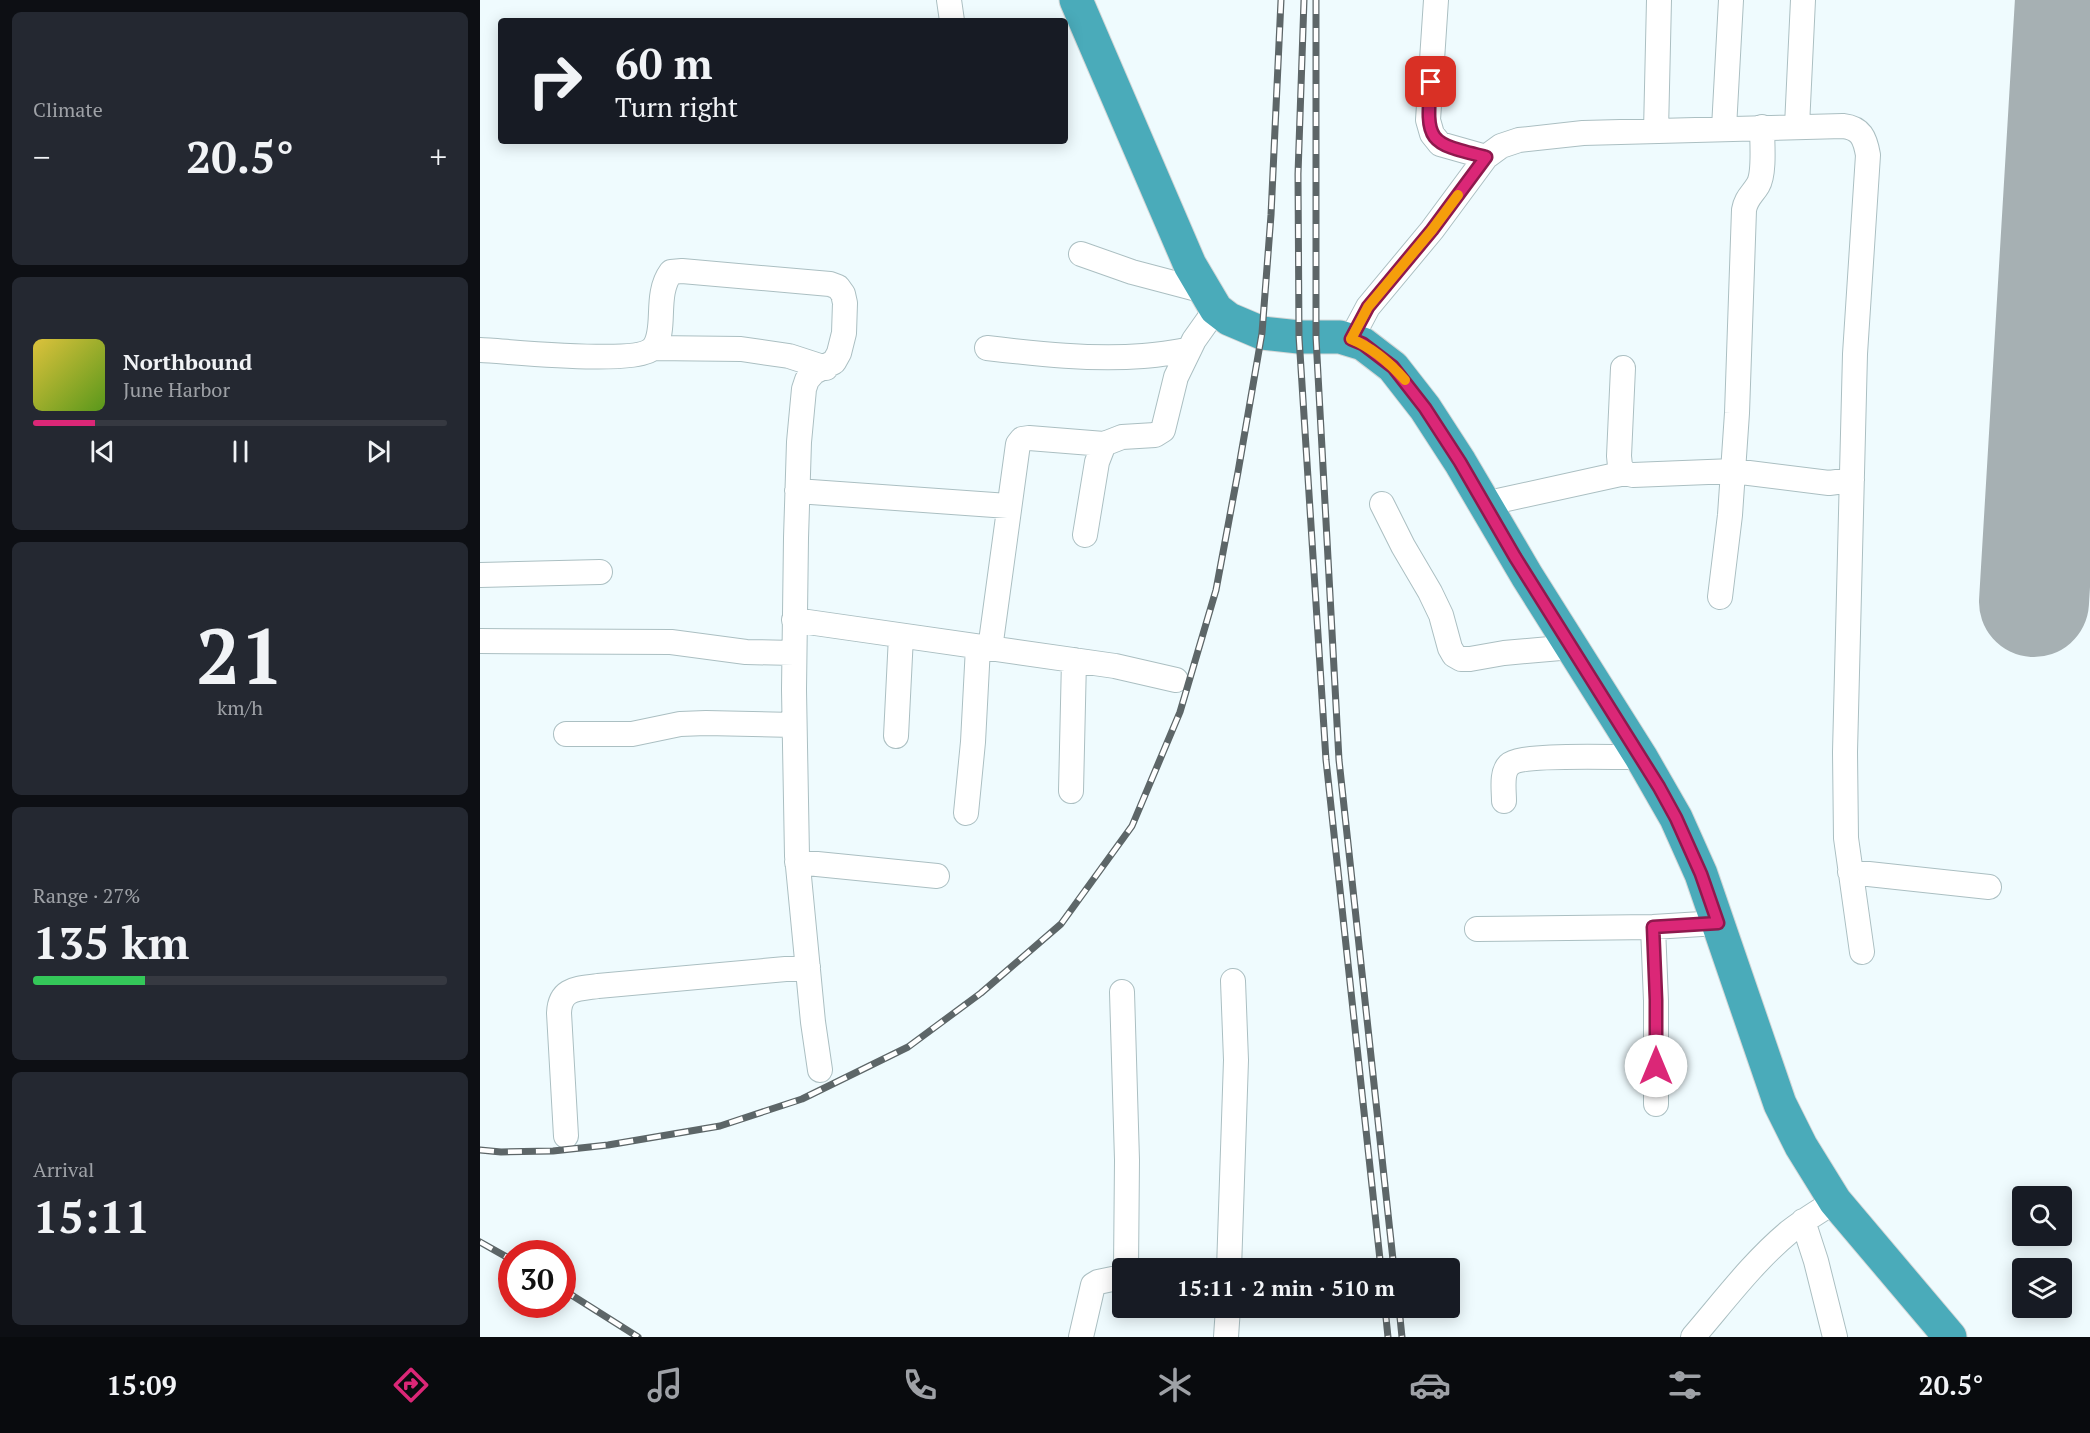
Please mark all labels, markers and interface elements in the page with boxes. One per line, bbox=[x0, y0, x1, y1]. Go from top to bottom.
text: 60 m bbox=[615, 35, 713, 91]
icon: right bbox=[516, 42, 594, 120]
pin bbox=[1405, 56, 1456, 107]
icon: arrive bbox=[1414, 65, 1447, 98]
text: Turn right bbox=[615, 89, 738, 125]
text: Climate bbox=[33, 96, 103, 123]
text: 20.5° bbox=[186, 126, 294, 186]
text: − bbox=[33, 135, 51, 178]
text: + bbox=[429, 135, 447, 178]
text: Northbound bbox=[123, 347, 252, 376]
text: June Harbor bbox=[123, 376, 230, 403]
icon: previous bbox=[86, 435, 119, 468]
icon: pause bbox=[224, 435, 257, 468]
icon: next bbox=[362, 435, 395, 468]
text: 21 bbox=[196, 603, 284, 706]
text: km/h bbox=[217, 694, 263, 721]
text: Range · 27% bbox=[33, 882, 140, 909]
text: 135 km bbox=[33, 912, 189, 972]
position arrow bbox=[1624, 1034, 1688, 1098]
text: Arrival bbox=[33, 1156, 94, 1183]
text: 15:11 bbox=[33, 1186, 150, 1246]
map controls bbox=[2012, 1186, 2072, 1318]
button: search bbox=[2012, 1186, 2072, 1246]
speed limit sign: 30 bbox=[498, 1240, 576, 1318]
button: layers bbox=[2012, 1258, 2072, 1318]
text: 15:11 · 2 min · 510 m bbox=[1177, 1273, 1395, 1302]
icon: directions bbox=[390, 1364, 432, 1406]
icon: music bbox=[644, 1364, 686, 1406]
icon: phone bbox=[899, 1364, 941, 1406]
icon: climate bbox=[1154, 1364, 1196, 1406]
icon: car bbox=[1409, 1364, 1451, 1406]
icon: filters bbox=[1664, 1364, 1706, 1406]
text: 15:09 bbox=[106, 1367, 177, 1403]
text: 20.5° bbox=[1919, 1367, 1984, 1403]

